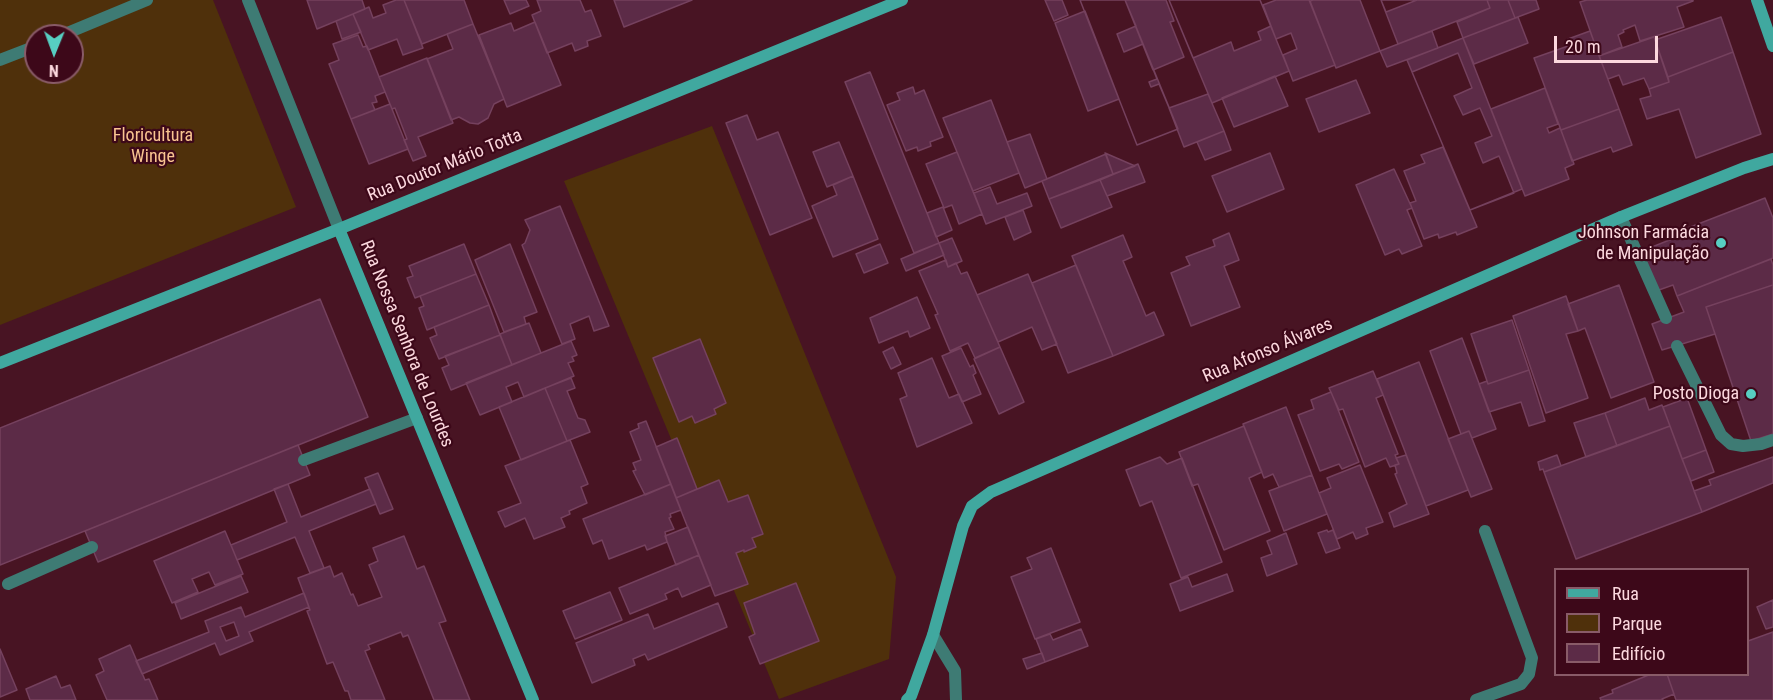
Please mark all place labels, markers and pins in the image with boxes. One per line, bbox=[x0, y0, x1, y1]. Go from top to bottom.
place label: Johnson Farmácia de Manipulação bbox=[1578, 222, 1709, 264]
marker: Johnson Farmácia de Manipulação bbox=[1714, 236, 1728, 250]
place label: Posto Dioga bbox=[1653, 383, 1739, 405]
marker: Posto Dioga bbox=[1744, 387, 1758, 401]

